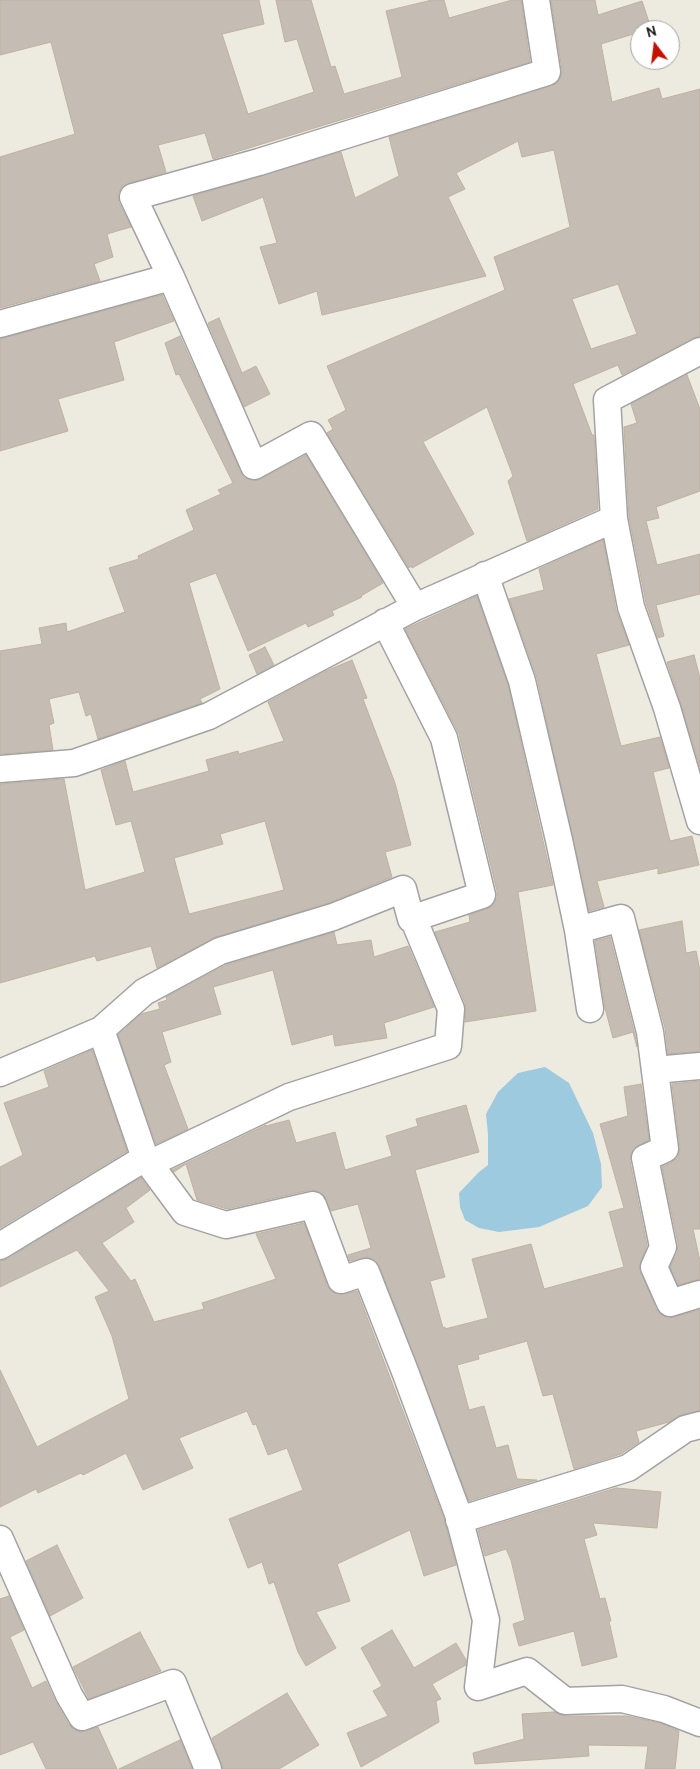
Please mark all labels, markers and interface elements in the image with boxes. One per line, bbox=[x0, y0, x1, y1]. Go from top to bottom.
north arrow bbox=[630, 20, 680, 70]
text: N bbox=[644, 22, 658, 41]

